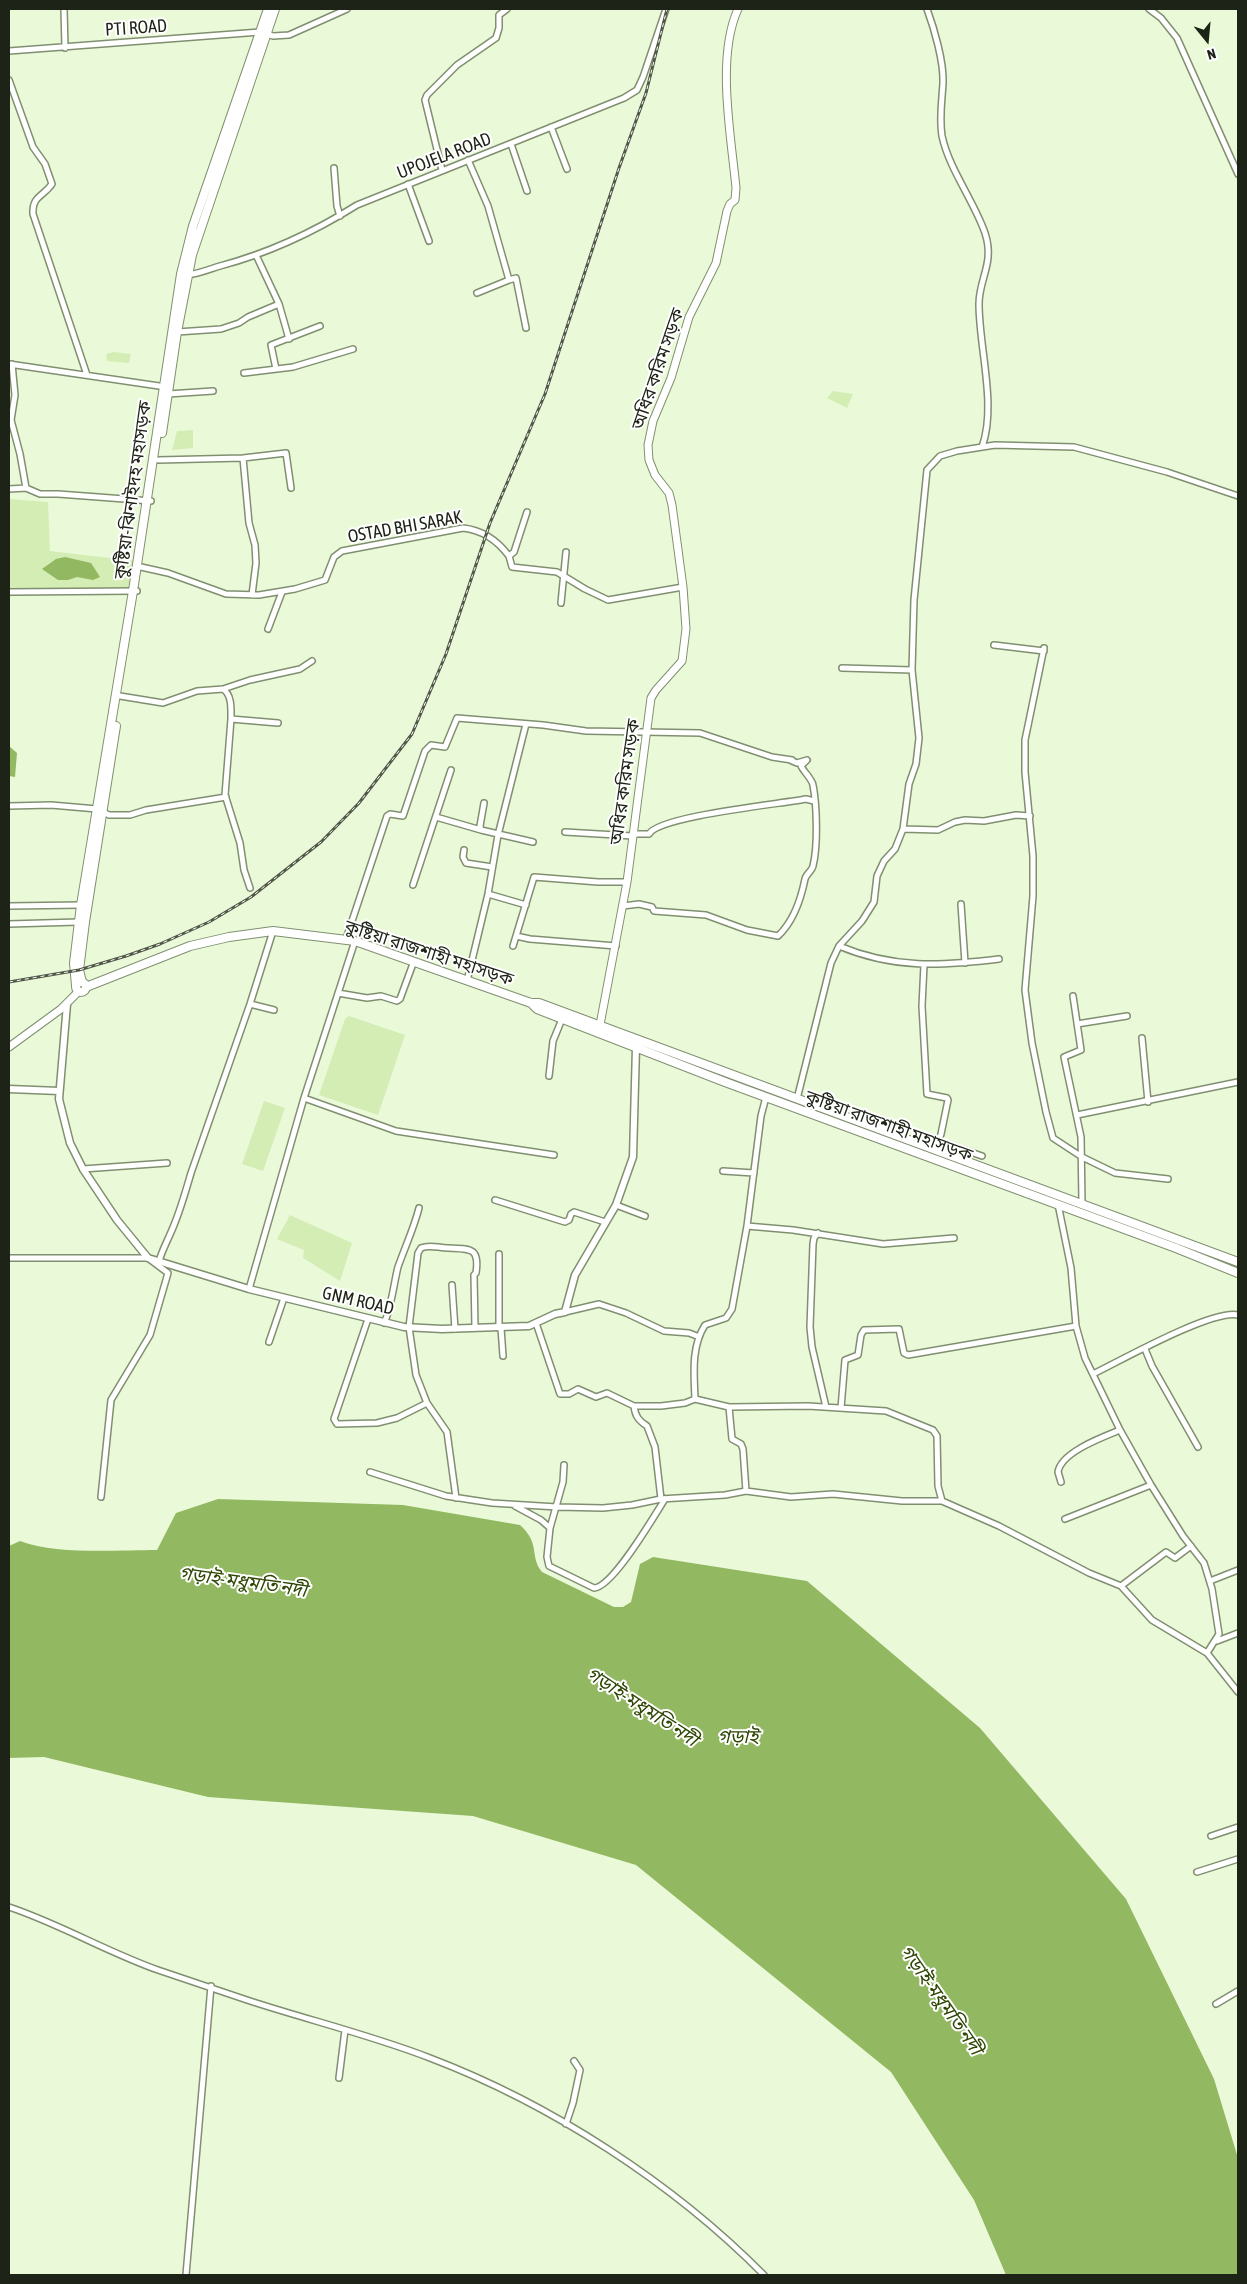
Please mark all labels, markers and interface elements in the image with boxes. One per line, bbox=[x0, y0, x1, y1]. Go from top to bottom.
street label: PTI ROAD bbox=[104, 15, 168, 41]
north arrow bbox=[1182, 15, 1232, 65]
text: N bbox=[1205, 45, 1218, 63]
street label: UPOJELA ROAD bbox=[394, 128, 494, 184]
street label: অধির করিম সড়ক bbox=[627, 306, 689, 432]
street label: কুষ্টিয়া-ঝিনাইদহ মহাসড়ক bbox=[110, 399, 156, 581]
street label: OSTAD BHI SARAK bbox=[346, 506, 464, 548]
street label: অধির করিম সড়ক bbox=[605, 718, 645, 846]
street label: কুষ্টিয়া রাজশাহী মহাসড়ক bbox=[342, 915, 516, 991]
street label: কুষ্টিয়া রাজশাহী মহাসড়ক bbox=[802, 1086, 976, 1166]
street label: GNM ROAD bbox=[320, 1282, 396, 1320]
water label: গড়াই-মধুমতি নদী bbox=[178, 1562, 308, 1602]
water label: গড়াই-মধুমতি নদী bbox=[582, 1662, 702, 1752]
water label: গড়াই bbox=[717, 1726, 759, 1748]
water label: গড়াই-মধুমতি নদী bbox=[895, 1941, 987, 2059]

